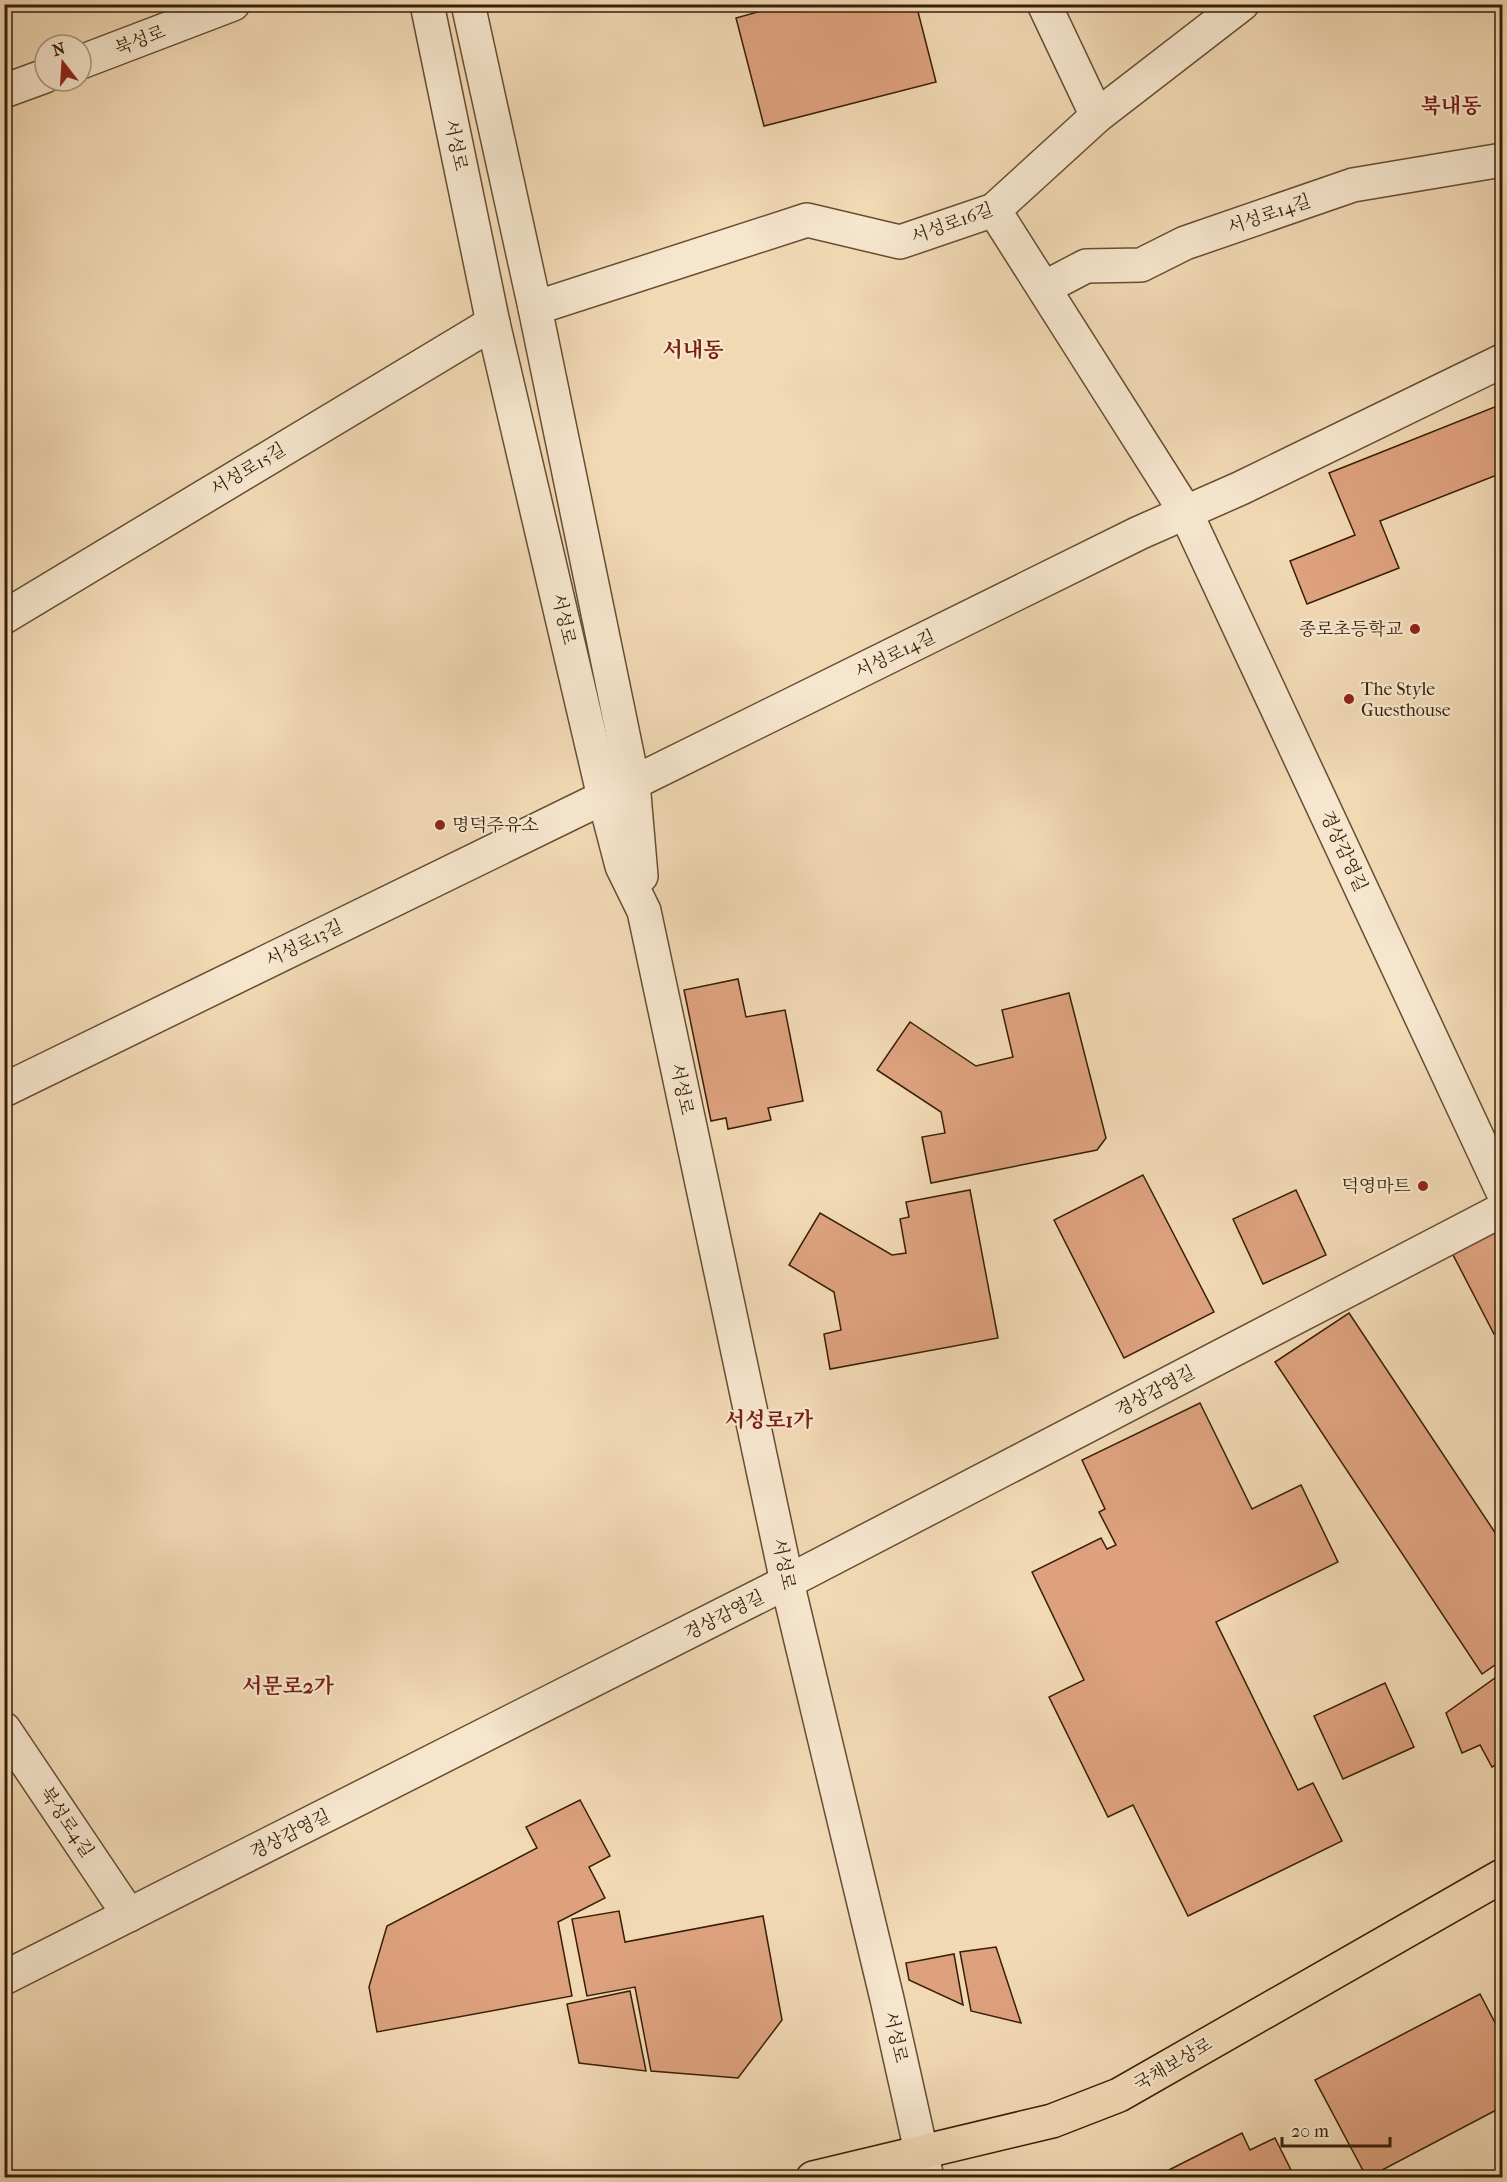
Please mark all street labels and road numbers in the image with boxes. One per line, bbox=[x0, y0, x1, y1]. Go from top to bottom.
street label: 북성로 bbox=[112, 21, 168, 60]
street label: 서성로 bbox=[440, 117, 471, 173]
street label: 서성로14길 bbox=[1225, 190, 1314, 238]
street label: 서성로16길 bbox=[908, 199, 996, 248]
street label: 서성로15길 bbox=[207, 439, 290, 500]
street label: 서성로 bbox=[547, 591, 580, 647]
street label: 서성로14길 bbox=[852, 626, 939, 683]
street label: 경상감영길 bbox=[1316, 807, 1371, 895]
street label: 서성로13길 bbox=[262, 916, 346, 971]
street label: 서성로 bbox=[666, 1061, 697, 1117]
street label: 경상감영길 bbox=[1112, 1362, 1199, 1421]
street label: 서성로 bbox=[768, 1536, 799, 1592]
street label: 경상감영길 bbox=[681, 1586, 768, 1645]
street label: 북성로4길 bbox=[35, 1783, 98, 1861]
street label: 경상감영길 bbox=[247, 1805, 334, 1864]
street label: 서성로 bbox=[879, 2009, 912, 2065]
street label: 국채보상로 bbox=[1130, 2034, 1216, 2095]

